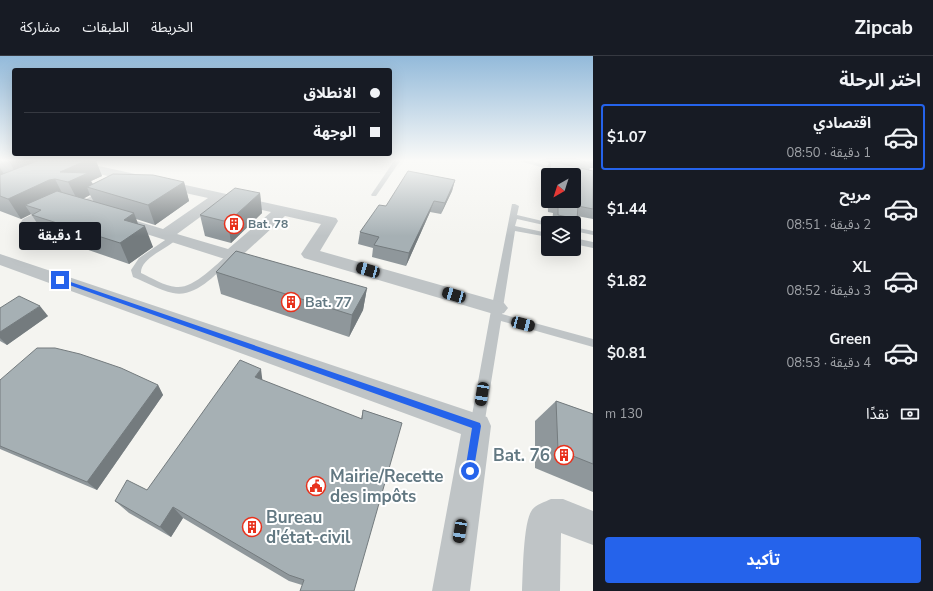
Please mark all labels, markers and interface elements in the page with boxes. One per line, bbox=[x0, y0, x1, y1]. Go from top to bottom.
text: Zipcab bbox=[855, 15, 913, 41]
text: مشاركة bbox=[20, 18, 60, 37]
text: الطبقات bbox=[82, 18, 129, 37]
text: الخريطة bbox=[151, 18, 193, 37]
text: اختر الرحلة bbox=[839, 68, 921, 92]
text: الانطلاق bbox=[304, 83, 356, 103]
text: اقتصادي bbox=[813, 113, 871, 133]
icon: car bbox=[883, 119, 919, 155]
text: الوجهة bbox=[313, 122, 356, 142]
text: $1.07 bbox=[607, 127, 647, 147]
text: 1 دقيقة · 08:50 bbox=[786, 144, 871, 162]
north arrow bbox=[541, 168, 581, 208]
map controls bbox=[541, 168, 581, 256]
text: مريح bbox=[839, 185, 871, 205]
icon: car bbox=[883, 191, 919, 227]
text: $1.44 bbox=[607, 199, 647, 219]
building icon: Bat. 78 bbox=[223, 213, 245, 235]
place label: Bat. 78 bbox=[248, 216, 288, 232]
button: layers bbox=[541, 216, 581, 256]
text: 2 دقيقة · 08:51 bbox=[786, 216, 871, 234]
callout: 1 دقيقة bbox=[19, 222, 101, 250]
text: 1 دقيقة bbox=[38, 227, 82, 245]
text: XL bbox=[852, 257, 871, 277]
car bbox=[355, 261, 381, 279]
icon: car bbox=[883, 263, 919, 299]
route end bbox=[51, 271, 69, 289]
text: $1.82 bbox=[607, 271, 647, 291]
text: 3 دقيقة · 08:52 bbox=[786, 282, 871, 300]
car bbox=[441, 286, 467, 304]
building icon: Bat. 77 bbox=[280, 291, 302, 313]
place label: Bat. 77 bbox=[305, 293, 352, 312]
car bbox=[510, 315, 536, 333]
text: Green bbox=[829, 329, 871, 349]
icon: car bbox=[883, 335, 919, 371]
text: $0.81 bbox=[607, 343, 647, 363]
text: 4 دقيقة · 08:53 bbox=[786, 354, 871, 372]
car bbox=[474, 381, 490, 407]
icon: cash bbox=[899, 403, 921, 425]
text: نقدًا bbox=[866, 404, 889, 424]
text: 130 m bbox=[605, 405, 643, 423]
place label: Bat. 76 bbox=[493, 444, 550, 467]
building icon: Bat. 76 bbox=[553, 444, 575, 466]
route start bbox=[461, 462, 479, 480]
place label: Mairie/Recette des impôts bbox=[330, 465, 443, 508]
public building icon: Mairie/Recette des impôts bbox=[305, 475, 327, 497]
place label: Bureau d'état-civil bbox=[266, 506, 351, 549]
building icon: Bureau d'état-civil bbox=[241, 516, 263, 538]
car bbox=[452, 518, 468, 544]
button: تأكيد bbox=[605, 537, 921, 583]

